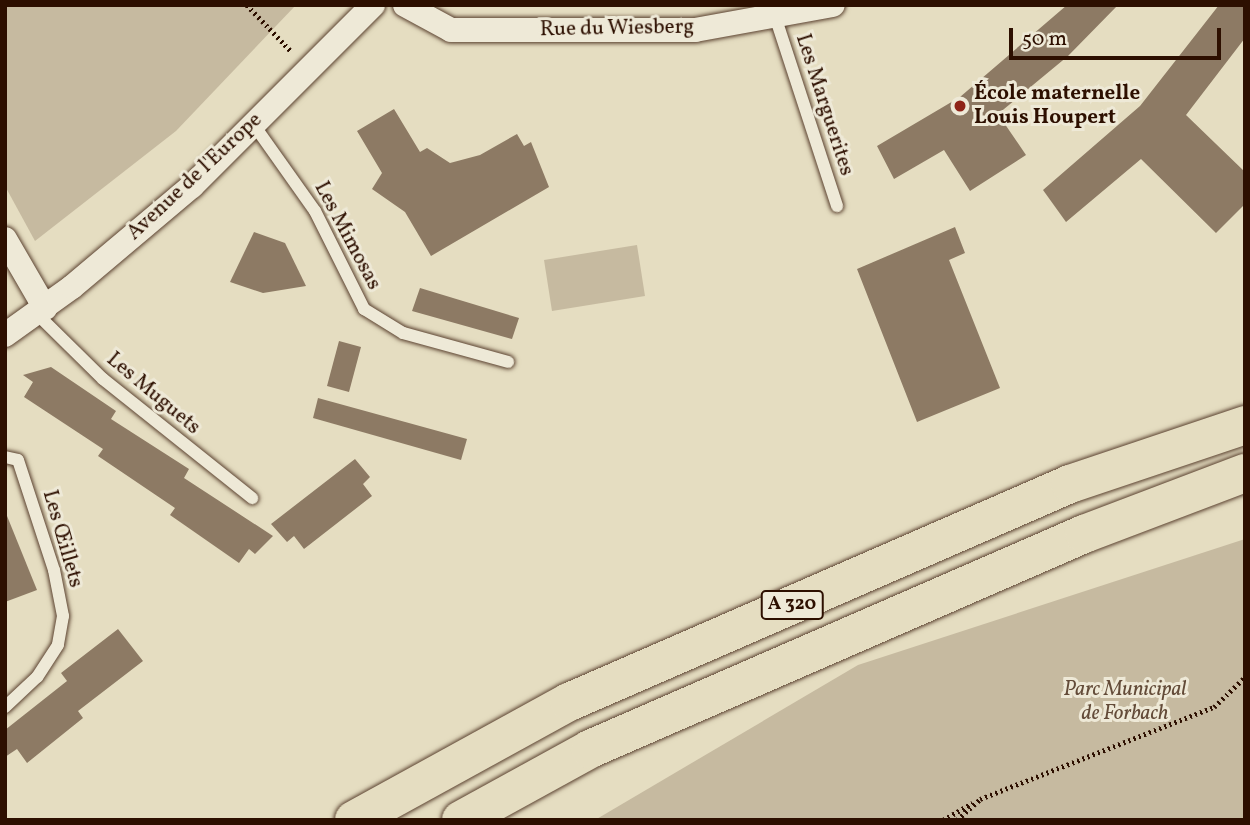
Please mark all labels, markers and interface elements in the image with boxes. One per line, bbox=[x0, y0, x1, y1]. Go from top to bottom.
scale bar bbox=[1012, 14, 1224, 58]
street label: Rue du Wiesberg bbox=[539, 15, 695, 43]
text: 50 m bbox=[1022, 25, 1067, 54]
street label: Les Marguerites bbox=[789, 31, 859, 179]
place label: École maternelle Louis Houpert bbox=[974, 81, 1140, 131]
marker: École maternelle Louis Houpert bbox=[952, 98, 968, 114]
street label: Avenue de l'Europe bbox=[122, 108, 268, 246]
street label: Les Mimosas bbox=[308, 178, 386, 294]
street label: Les Muguets bbox=[101, 347, 205, 441]
street label: Les Œillets bbox=[36, 487, 88, 591]
road number: A 320 bbox=[760, 590, 824, 620]
park label: Parc Municipal de Forbach bbox=[1063, 677, 1187, 727]

